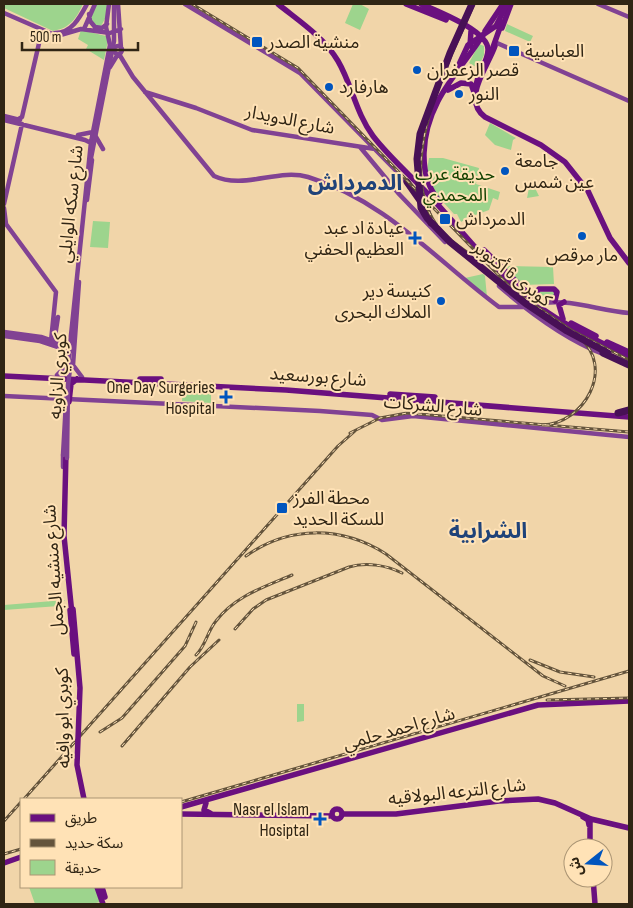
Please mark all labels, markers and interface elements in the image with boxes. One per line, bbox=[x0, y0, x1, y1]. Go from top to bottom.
scale bar bbox=[22, 20, 139, 52]
text: 500 m bbox=[30, 28, 61, 47]
place label: منشية الصدر bbox=[267, 32, 359, 53]
marker: منشية الصدر bbox=[250, 35, 264, 49]
place label: العباسية bbox=[525, 41, 584, 62]
marker: العباسية bbox=[507, 44, 521, 58]
place label: قصر الزعفران bbox=[427, 60, 519, 81]
marker: قصر الزعفران bbox=[411, 64, 423, 76]
place label: هارفارد bbox=[339, 77, 389, 98]
marker: هارفارد bbox=[323, 81, 335, 93]
place label: النور bbox=[468, 84, 499, 105]
marker: النور bbox=[453, 88, 465, 100]
street label: شارع الدويدار bbox=[242, 101, 336, 142]
street label: شارع سكه الوايلي bbox=[54, 144, 91, 264]
place label: جامعة عين شمس bbox=[515, 151, 594, 193]
park label: حديقة عرب المحمدي bbox=[415, 164, 495, 208]
marker: جامعة عين شمس bbox=[499, 165, 511, 177]
district label: الدمرداش bbox=[308, 170, 402, 197]
place label: الدمرداش bbox=[456, 209, 525, 230]
marker: الدمرداش bbox=[438, 212, 452, 226]
place label: عيادة اد عبد العظيم الحفني bbox=[304, 218, 404, 262]
marker: مار مرقص bbox=[576, 230, 588, 242]
marker: عيادة اد عبد العظيم الحفني bbox=[408, 231, 422, 245]
street label: كوبرى 6 أكتوبر bbox=[468, 235, 557, 312]
place label: مار مرقص bbox=[546, 245, 618, 266]
place label: كنيسة دير الملاك البحرى bbox=[335, 281, 432, 323]
marker: كنيسة دير الملاك البحرى bbox=[435, 295, 447, 307]
street label: كوبري الزاويه bbox=[45, 332, 74, 420]
street label: شارع بورسعيد bbox=[269, 363, 367, 394]
place label: One Day Surgeries Hospital bbox=[107, 377, 215, 419]
marker: One Day Surgeries Hospital bbox=[219, 390, 233, 404]
street label: شارع الشركات bbox=[382, 391, 483, 424]
place label: محطة الفرز للسكة الحديد bbox=[292, 488, 384, 530]
marker: محطة الفرز للسكة الحديد bbox=[275, 501, 289, 515]
street label: شارع منشيه الجمل bbox=[39, 504, 72, 636]
district label: الشرابية bbox=[449, 518, 527, 545]
street label: كوبري ابو وافيه bbox=[52, 667, 77, 769]
street label: شارع احمد حلمي bbox=[341, 703, 458, 758]
street label: شارع الترعه البولاقيه bbox=[387, 774, 527, 813]
legend bbox=[20, 798, 182, 888]
place label: Nasr el Islam Hosiptal bbox=[233, 799, 309, 841]
text: طريق bbox=[65, 809, 97, 828]
marker: Nasr el Islam Hosiptal bbox=[313, 812, 327, 826]
text: سكة حديد bbox=[65, 834, 124, 853]
north arrow bbox=[563, 838, 613, 888]
text: ش bbox=[565, 855, 587, 878]
text: حديقة bbox=[65, 859, 101, 878]

